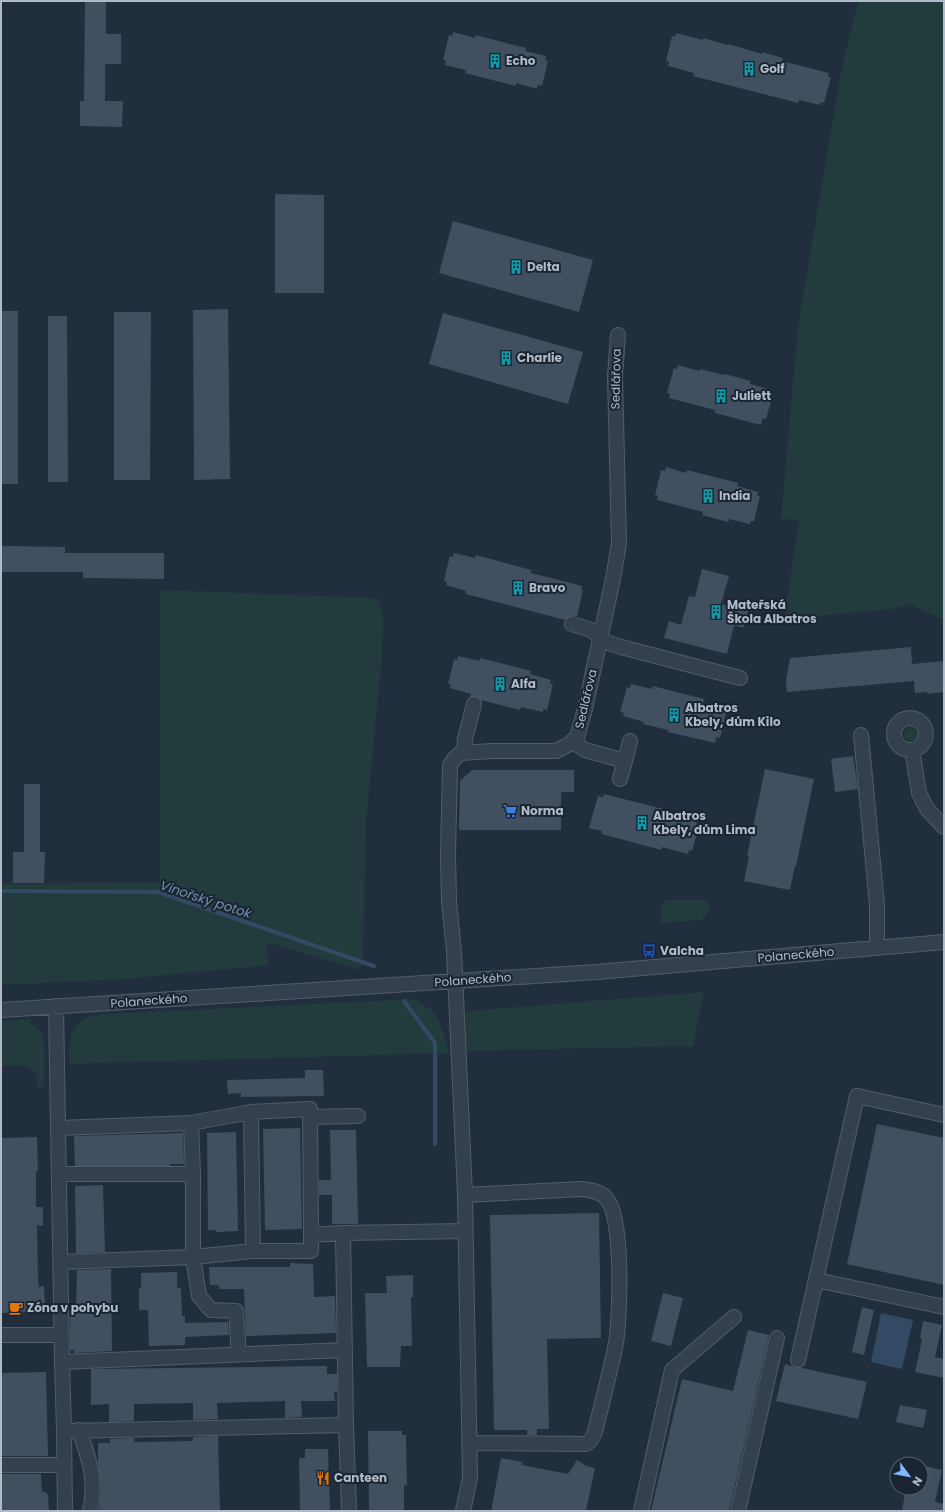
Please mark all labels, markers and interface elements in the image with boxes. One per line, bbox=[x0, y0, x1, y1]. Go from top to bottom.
place label: Echo bbox=[506, 52, 536, 69]
building icon: Echo bbox=[487, 53, 503, 69]
place label: Golf bbox=[760, 60, 785, 77]
building icon: Golf bbox=[741, 61, 757, 77]
place label: Delta bbox=[527, 258, 560, 275]
building icon: Delta bbox=[508, 259, 524, 275]
place label: Charlie bbox=[517, 349, 563, 366]
street label: Sedlářova bbox=[606, 349, 625, 409]
building icon: Charlie bbox=[498, 350, 514, 366]
place label: Juliett bbox=[732, 387, 771, 404]
building icon: Juliett bbox=[713, 388, 729, 404]
place label: India bbox=[719, 487, 750, 504]
building icon: India bbox=[700, 488, 716, 504]
place label: Bravo bbox=[529, 579, 566, 596]
building icon: Bravo bbox=[510, 580, 526, 596]
place label: Mateřská Škola Albatros bbox=[727, 596, 817, 627]
building icon: Mateřská Škola Albatros bbox=[708, 604, 724, 620]
street label: Sedlářova bbox=[570, 667, 601, 730]
place label: Alfa bbox=[511, 675, 536, 692]
building icon: Alfa bbox=[492, 676, 508, 692]
place label: Albatros Kbely, dům Kilo bbox=[685, 699, 781, 730]
building icon: Albatros Kbely, dům Kilo bbox=[666, 707, 682, 723]
place label: Norma bbox=[521, 802, 564, 819]
supermarket icon: Norma bbox=[502, 803, 518, 819]
place label: Albatros Kbely, dům Lima bbox=[653, 807, 756, 838]
building icon: Albatros Kbely, dům Lima bbox=[634, 815, 650, 831]
water label: Vinořský potok bbox=[158, 876, 255, 924]
place label: Valcha bbox=[660, 942, 704, 959]
bus stop icon: Valcha bbox=[641, 943, 657, 959]
street label: Polaneckého bbox=[757, 943, 835, 966]
street label: Polaneckého bbox=[434, 968, 512, 991]
street label: Polaneckého bbox=[110, 989, 188, 1012]
place label: Zóna v pohybu bbox=[27, 1299, 118, 1316]
cafe icon: Zóna v pohybu bbox=[8, 1300, 24, 1316]
north arrow bbox=[889, 1456, 929, 1496]
place label: Canteen bbox=[334, 1469, 387, 1486]
restaurant icon: Canteen bbox=[315, 1470, 331, 1486]
text: N bbox=[909, 1474, 926, 1489]

